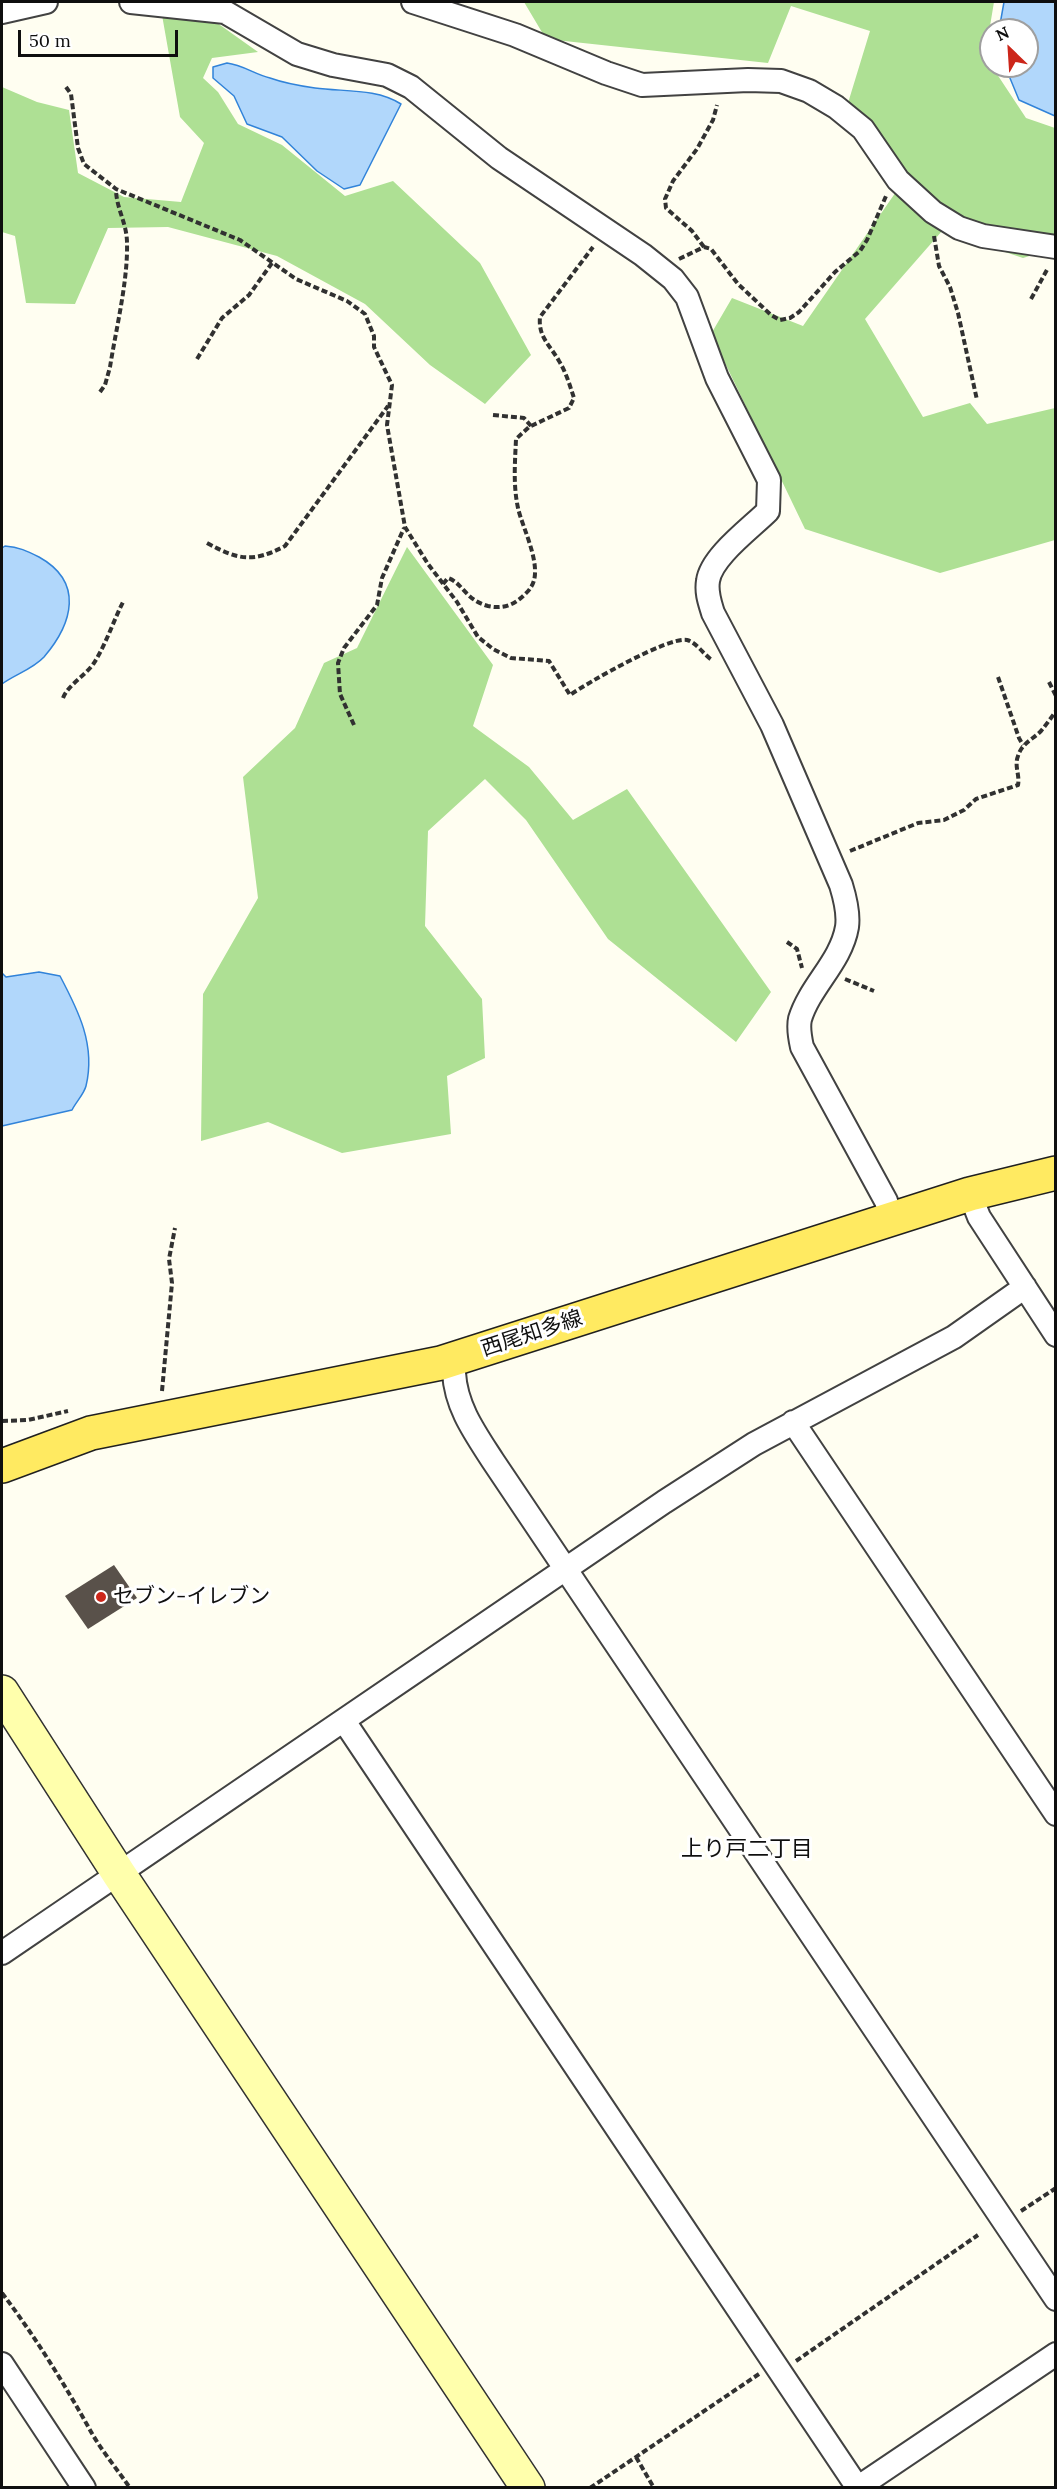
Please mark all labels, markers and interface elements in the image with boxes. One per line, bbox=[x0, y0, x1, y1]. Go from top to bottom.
scale bar bbox=[21, 18, 182, 56]
north arrow bbox=[979, 18, 1039, 78]
text: N bbox=[992, 22, 1012, 45]
text: 50 m bbox=[29, 29, 71, 52]
street label: 西尾知多線 bbox=[478, 1306, 586, 1362]
place label: セブン-イレブン bbox=[113, 1584, 270, 1610]
marker: セブン-イレブン bbox=[94, 1590, 108, 1604]
district label: 上り戸二丁目 bbox=[681, 1837, 813, 1863]

